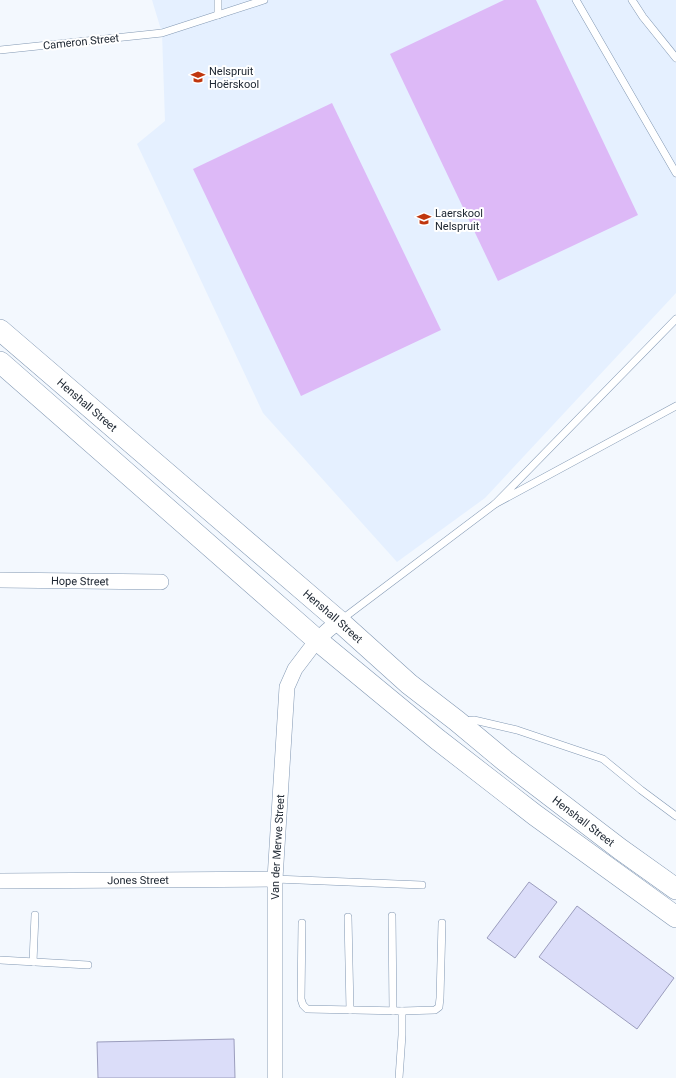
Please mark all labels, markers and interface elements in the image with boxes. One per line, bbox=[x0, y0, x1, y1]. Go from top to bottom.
street label: Cameron Street bbox=[42, 32, 120, 52]
place label: Nelspruit Hoërskool bbox=[209, 65, 259, 91]
school or university icon: Nelspruit Hoërskool bbox=[190, 69, 206, 85]
place label: Laerskool Nelspruit bbox=[435, 207, 483, 233]
school or university icon: Laerskool Nelspruit bbox=[416, 211, 432, 227]
street label: Henshall Street bbox=[55, 376, 120, 434]
street label: Hope Street bbox=[51, 574, 109, 588]
street label: Henshall Street bbox=[301, 587, 366, 646]
street label: Henshall Street bbox=[550, 793, 618, 849]
street label: Van der Merwe Street bbox=[269, 794, 287, 900]
street label: Jones Street bbox=[107, 873, 169, 887]

